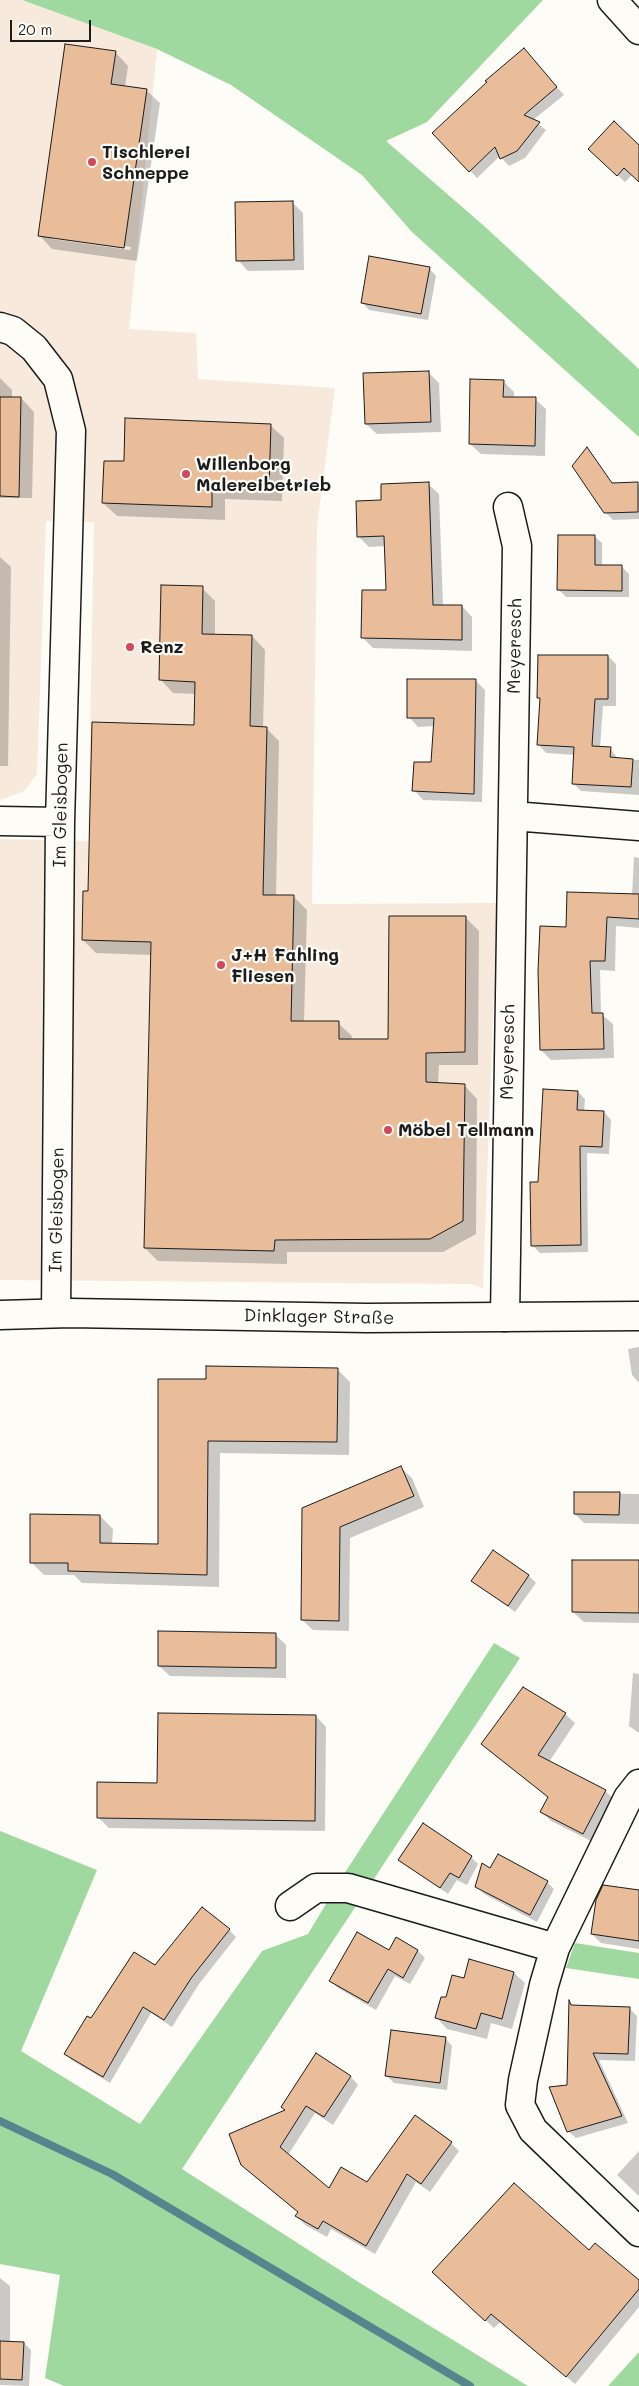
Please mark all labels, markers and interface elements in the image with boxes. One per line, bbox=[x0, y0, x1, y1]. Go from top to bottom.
scale bar bbox=[12, 10, 94, 42]
text: 20 m bbox=[18, 19, 52, 39]
place label: Tischlerei Schneppe bbox=[102, 141, 191, 183]
marker: Tischlerei Schneppe bbox=[86, 156, 98, 168]
place label: Willenborg Malereibetrieb bbox=[196, 453, 331, 496]
marker: Willenborg Malereibetrieb bbox=[180, 468, 192, 480]
street label: Meyeresch bbox=[503, 598, 527, 694]
place label: Renz bbox=[140, 636, 184, 658]
marker: Renz bbox=[124, 641, 136, 653]
street label: Im Gleisbogen bbox=[49, 742, 73, 868]
place label: J+H Fahling Fliesen bbox=[231, 944, 339, 986]
marker: J+H Fahling Fliesen bbox=[215, 959, 227, 971]
street label: Meyeresch bbox=[496, 1004, 520, 1100]
place label: Möbel Tellmann bbox=[398, 1119, 534, 1141]
marker: Möbel Tellmann bbox=[382, 1124, 394, 1136]
street label: Im Gleisbogen bbox=[45, 1147, 69, 1273]
street label: Dinklager Straße bbox=[244, 1305, 394, 1329]

